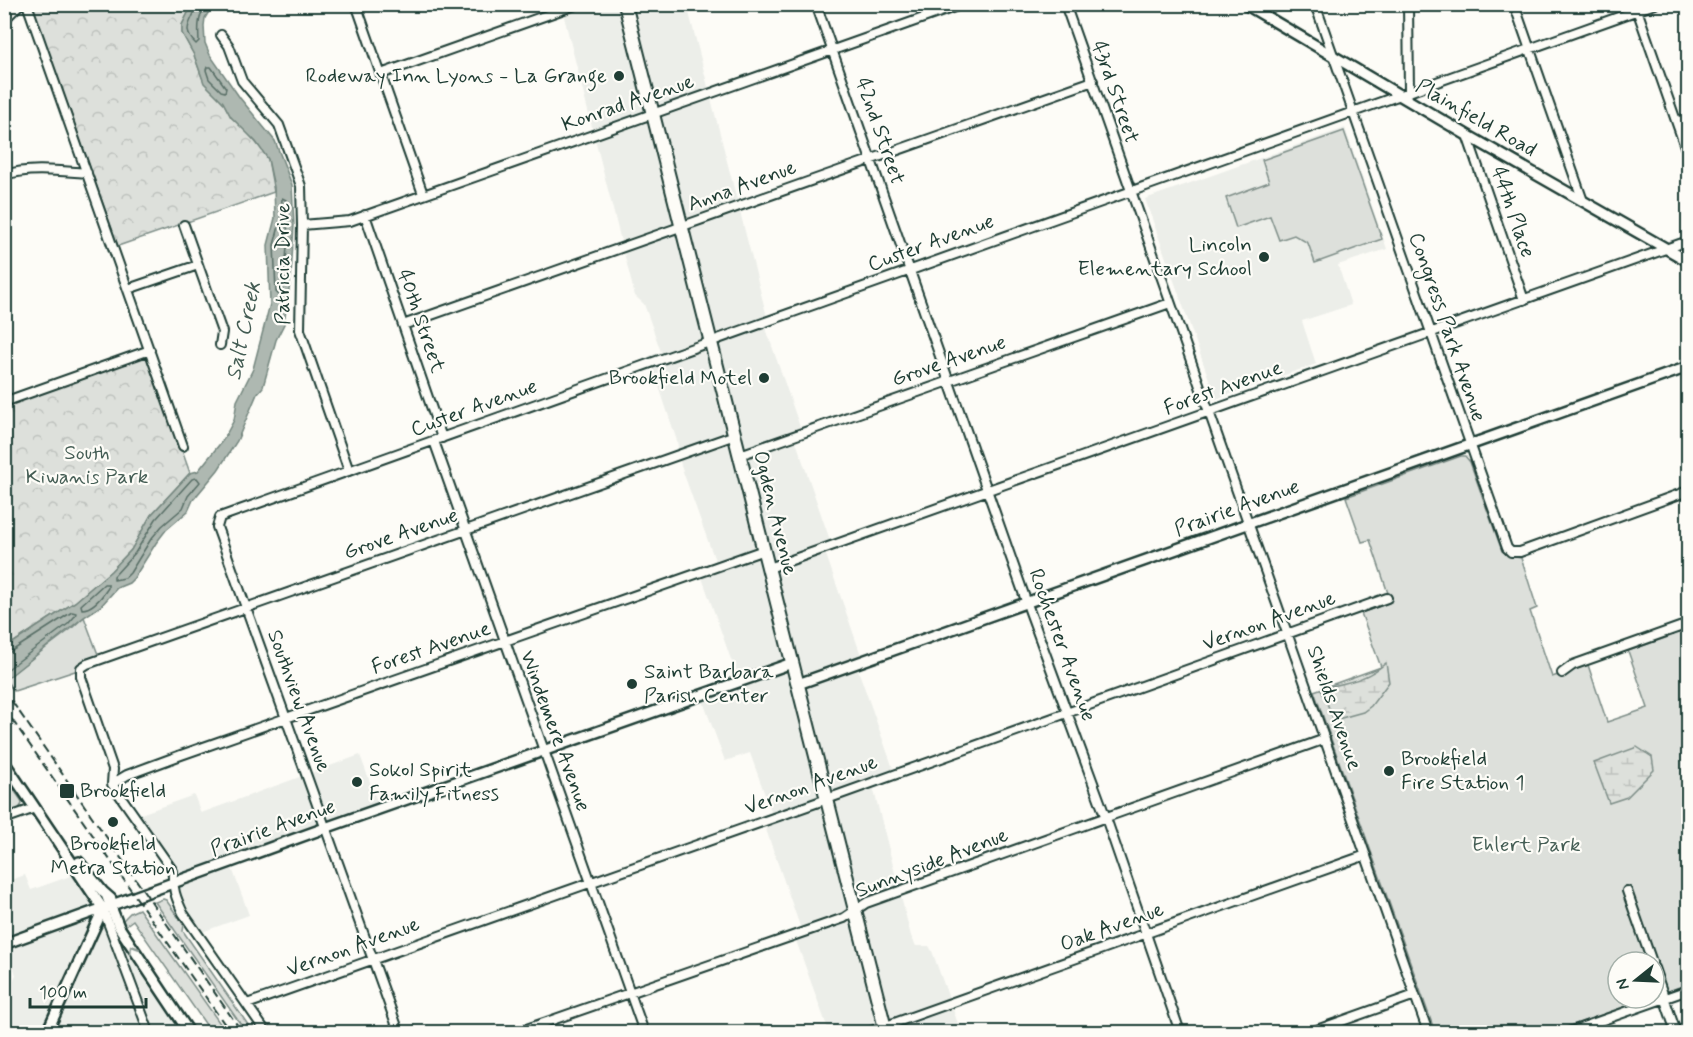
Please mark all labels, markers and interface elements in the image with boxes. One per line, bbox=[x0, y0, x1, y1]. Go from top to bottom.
street label: 43rd Street bbox=[1084, 37, 1146, 147]
place label: Rodeway Inn Lyons - La Grange bbox=[305, 62, 607, 92]
street label: Konrad Avenue bbox=[558, 67, 698, 139]
marker: Rodeway Inn Lyons - La Grange bbox=[612, 69, 626, 83]
street label: Plainfield Road bbox=[1410, 72, 1542, 164]
street label: 42nd Street bbox=[849, 74, 911, 188]
street label: Anna Avenue bbox=[684, 153, 800, 219]
street label: 44th Place bbox=[1484, 163, 1542, 261]
street label: Patricia Drive bbox=[269, 203, 297, 325]
street label: Custer Avenue bbox=[864, 207, 998, 279]
street label: Congress Park Avenue bbox=[1401, 229, 1493, 426]
place label: Lincoln Elementary School bbox=[1077, 231, 1252, 283]
marker: Lincoln Elementary School bbox=[1257, 250, 1271, 264]
street label: 40th Street bbox=[390, 266, 452, 377]
water label: Salt Creek bbox=[220, 279, 268, 383]
street label: Grove Avenue bbox=[888, 328, 1010, 394]
street label: Forest Avenue bbox=[1160, 354, 1286, 422]
place label: Brookfield Motel bbox=[609, 364, 752, 392]
marker: Brookfield Motel bbox=[757, 371, 771, 385]
street label: Custer Avenue bbox=[407, 372, 541, 444]
park label: South Kiwanis Park bbox=[26, 439, 149, 491]
street label: Ogden Avenue bbox=[746, 448, 804, 578]
street label: Prairie Avenue bbox=[1171, 472, 1303, 544]
street label: Grove Avenue bbox=[340, 501, 462, 567]
street label: Rochester Avenue bbox=[1021, 565, 1103, 725]
street label: Vernon Avenue bbox=[1199, 584, 1340, 658]
street label: Forest Avenue bbox=[368, 615, 494, 681]
street label: Southview Avenue bbox=[260, 626, 338, 776]
street label: Shields Avenue bbox=[1300, 642, 1368, 774]
street label: Windemere Avenue bbox=[513, 647, 597, 815]
place label: Saint Barbara Parish Center bbox=[644, 658, 774, 710]
marker: Saint Barbara Parish Center bbox=[625, 677, 639, 691]
place label: Brookfield Fire Station 1 bbox=[1401, 745, 1525, 797]
street label: Vernon Avenue bbox=[741, 748, 882, 822]
place label: Sokol Spirit Family Fitness bbox=[369, 756, 499, 808]
marker: Brookfield Fire Station 1 bbox=[1382, 764, 1396, 778]
marker: Sokol Spirit Family Fitness bbox=[350, 775, 364, 789]
place label: Brookfield bbox=[80, 777, 166, 805]
marker: Brookfield bbox=[58, 782, 76, 800]
street label: Prairie Avenue bbox=[207, 792, 339, 864]
marker: Brookfield Metra Station bbox=[106, 815, 120, 829]
street label: Sunnyside Avenue bbox=[852, 821, 1013, 905]
place label: Brookfield Metra Station bbox=[50, 830, 176, 882]
park label: Ehlert Park bbox=[1472, 831, 1581, 859]
street label: Oak Avenue bbox=[1056, 895, 1168, 959]
street label: Vernon Avenue bbox=[283, 910, 424, 984]
one-way arrow bbox=[129, 945, 140, 956]
north arrow bbox=[1606, 950, 1666, 1010]
scale bar bbox=[30, 971, 146, 1009]
text: N bbox=[1612, 976, 1635, 992]
text: 100 m bbox=[39, 981, 87, 1005]

